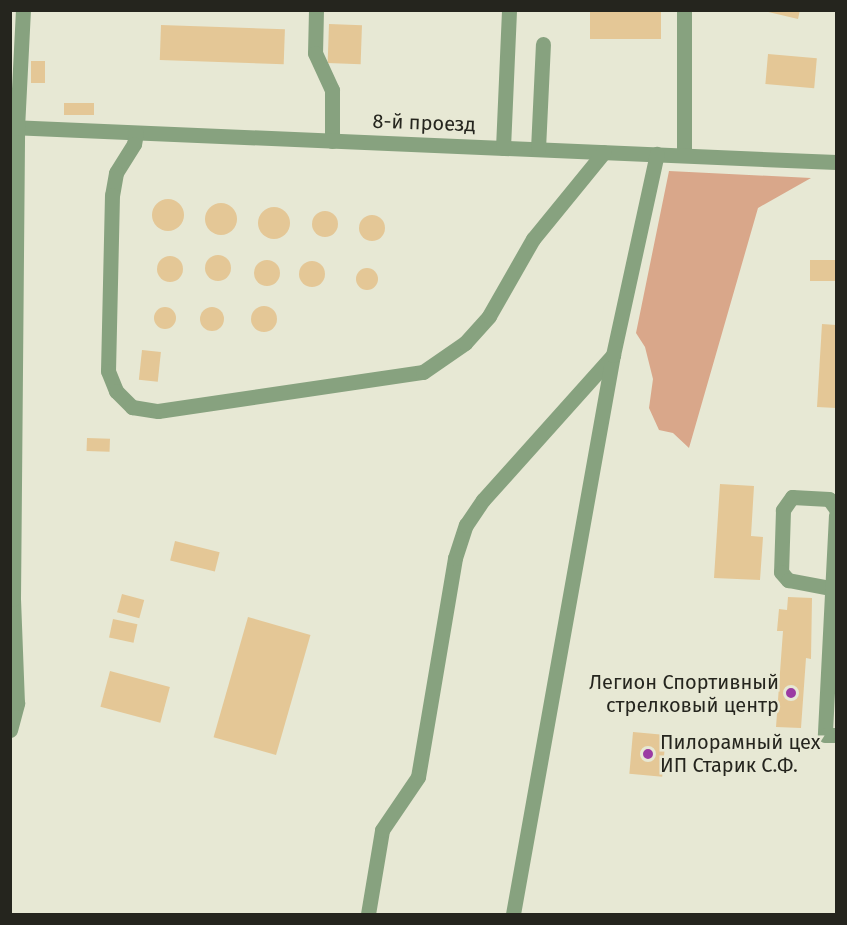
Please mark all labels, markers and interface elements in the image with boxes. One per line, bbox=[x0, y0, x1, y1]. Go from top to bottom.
street label: 8-й проезд bbox=[372, 109, 476, 137]
place label: Легион Спортивный стрелковый центр bbox=[589, 670, 779, 717]
marker: Легион Спортивный стрелковый центр bbox=[784, 686, 798, 700]
place label: Пилорамный цех ИП Старик С.Ф. bbox=[660, 730, 820, 777]
marker: Пилорамный цех ИП Старик С.Ф. bbox=[641, 747, 655, 761]

